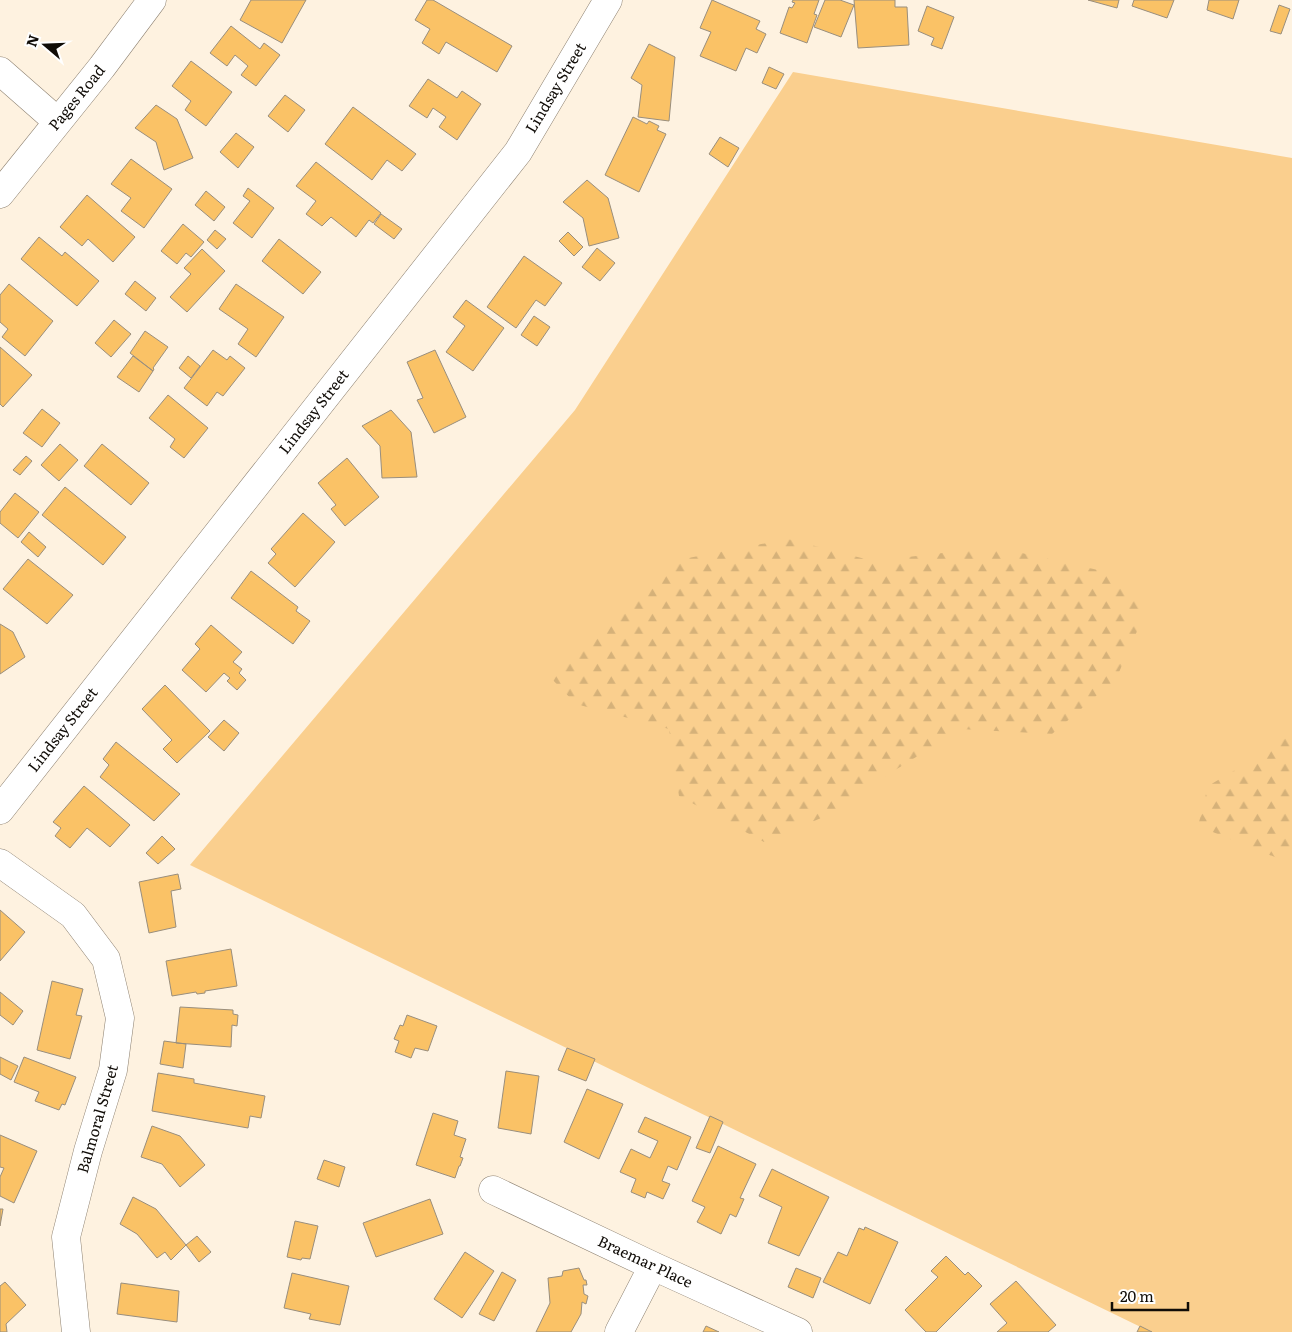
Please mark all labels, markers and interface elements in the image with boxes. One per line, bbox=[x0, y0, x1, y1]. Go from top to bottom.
north arrow bbox=[20, 20, 70, 70]
text: N bbox=[20, 31, 43, 49]
street label: Lindsay Street bbox=[519, 38, 591, 137]
street label: Pages Road bbox=[42, 59, 110, 135]
street label: Lindsay Street bbox=[272, 364, 353, 458]
street label: Lindsay Street bbox=[21, 682, 102, 776]
street label: Balmoral Street bbox=[70, 1062, 123, 1176]
street label: Braemar Place bbox=[594, 1229, 697, 1293]
scale bar bbox=[1112, 1280, 1188, 1312]
text: 20 m bbox=[1120, 1284, 1154, 1307]

